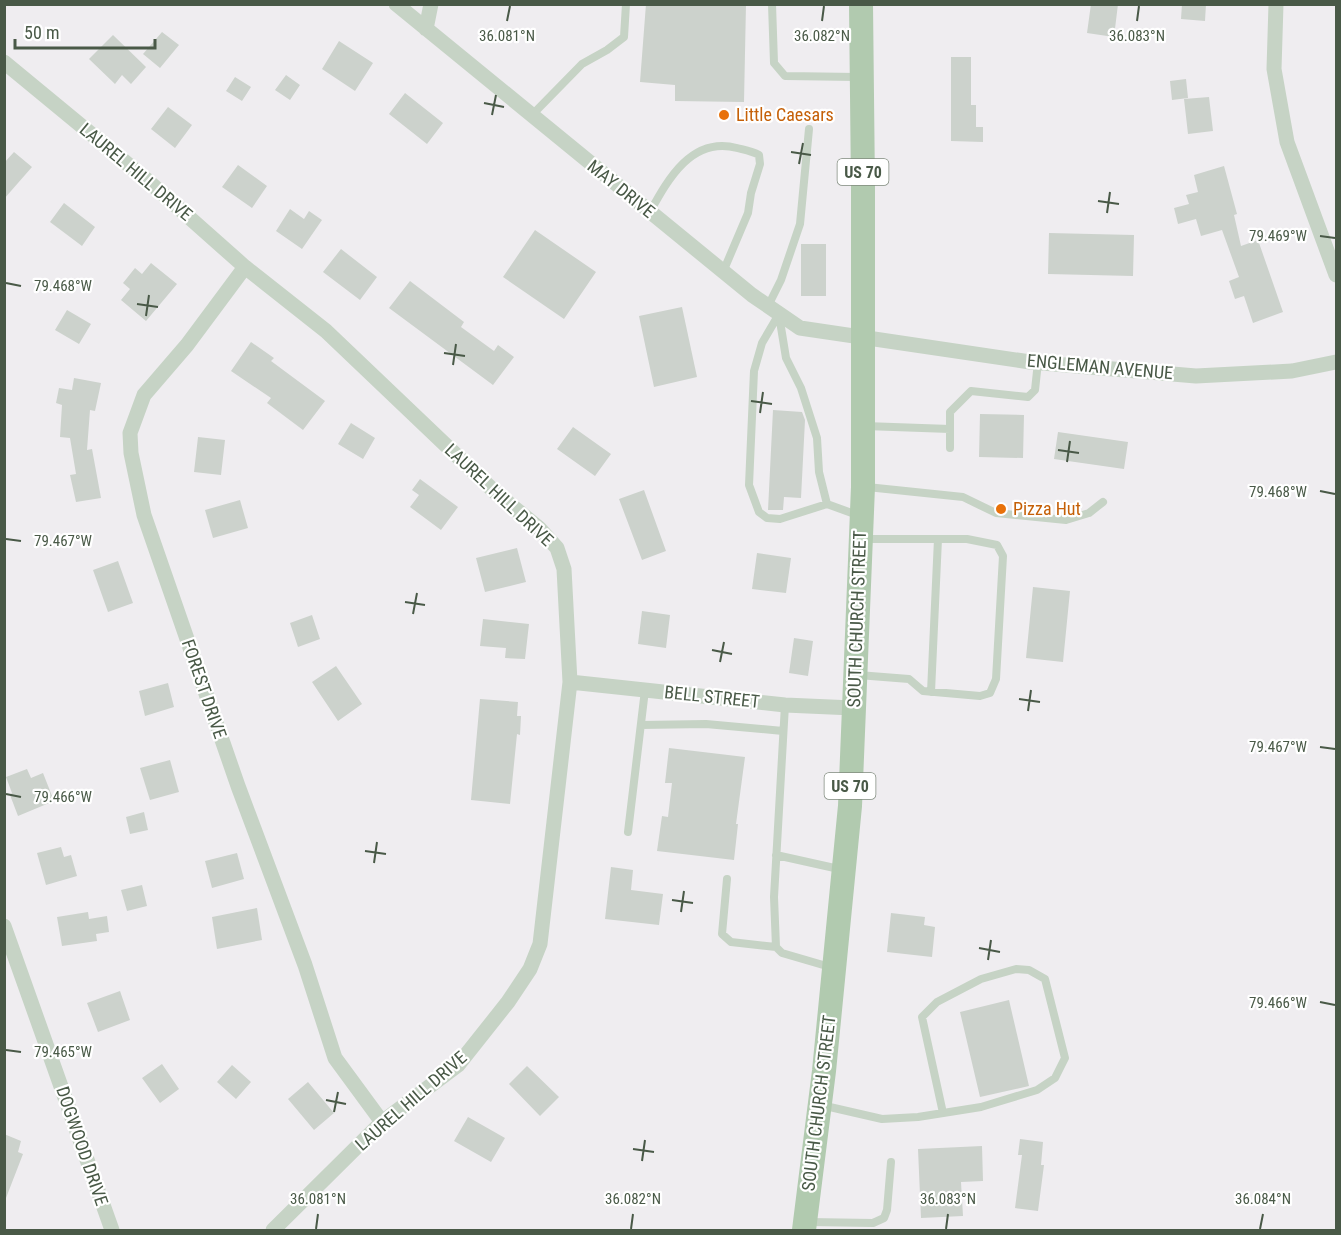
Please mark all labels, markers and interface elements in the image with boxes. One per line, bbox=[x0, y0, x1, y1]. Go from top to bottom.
scale bar bbox=[15, 12, 154, 50]
text: 50 m bbox=[24, 22, 59, 43]
text: 36.081°N bbox=[479, 27, 535, 45]
text: 36.082°N bbox=[794, 27, 850, 45]
text: 36.083°N bbox=[1109, 27, 1165, 45]
place label: Little Caesars bbox=[736, 104, 834, 125]
marker: Little Caesars bbox=[717, 108, 731, 122]
street label: LAUREL HILL DRIVE bbox=[76, 118, 197, 225]
street label: MAY DRIVE bbox=[584, 155, 659, 222]
road number: US 70 bbox=[838, 159, 888, 185]
text: 79.469°W bbox=[1249, 227, 1308, 245]
text: 79.468°W bbox=[34, 277, 93, 295]
street label: ENGLEMAN AVENUE bbox=[1026, 350, 1174, 383]
street label: LAUREL HILL DRIVE bbox=[441, 439, 558, 550]
text: 79.468°W bbox=[1249, 483, 1308, 501]
place label: Pizza Hut bbox=[1013, 498, 1081, 519]
marker: Pizza Hut bbox=[994, 502, 1008, 516]
street label: SOUTH CHURCH STREET bbox=[843, 530, 870, 708]
text: 79.467°W bbox=[34, 532, 93, 550]
street label: FOREST DRIVE bbox=[178, 636, 231, 741]
street label: BELL STREET bbox=[663, 681, 761, 712]
text: 79.467°W bbox=[1249, 738, 1308, 756]
road number: US 70 bbox=[824, 773, 876, 799]
text: 79.466°W bbox=[34, 788, 93, 806]
text: 79.466°W bbox=[1249, 994, 1308, 1012]
street label: SOUTH CHURCH STREET bbox=[797, 1014, 840, 1192]
text: 79.465°W bbox=[34, 1043, 93, 1061]
street label: LAUREL HILL DRIVE bbox=[351, 1047, 471, 1155]
street label: DOGWOOD DRIVE bbox=[52, 1083, 113, 1208]
text: 36.081°N bbox=[290, 1190, 346, 1208]
text: 36.082°N bbox=[605, 1190, 661, 1208]
text: 36.083°N bbox=[920, 1190, 976, 1208]
text: 36.084°N bbox=[1235, 1190, 1291, 1208]

